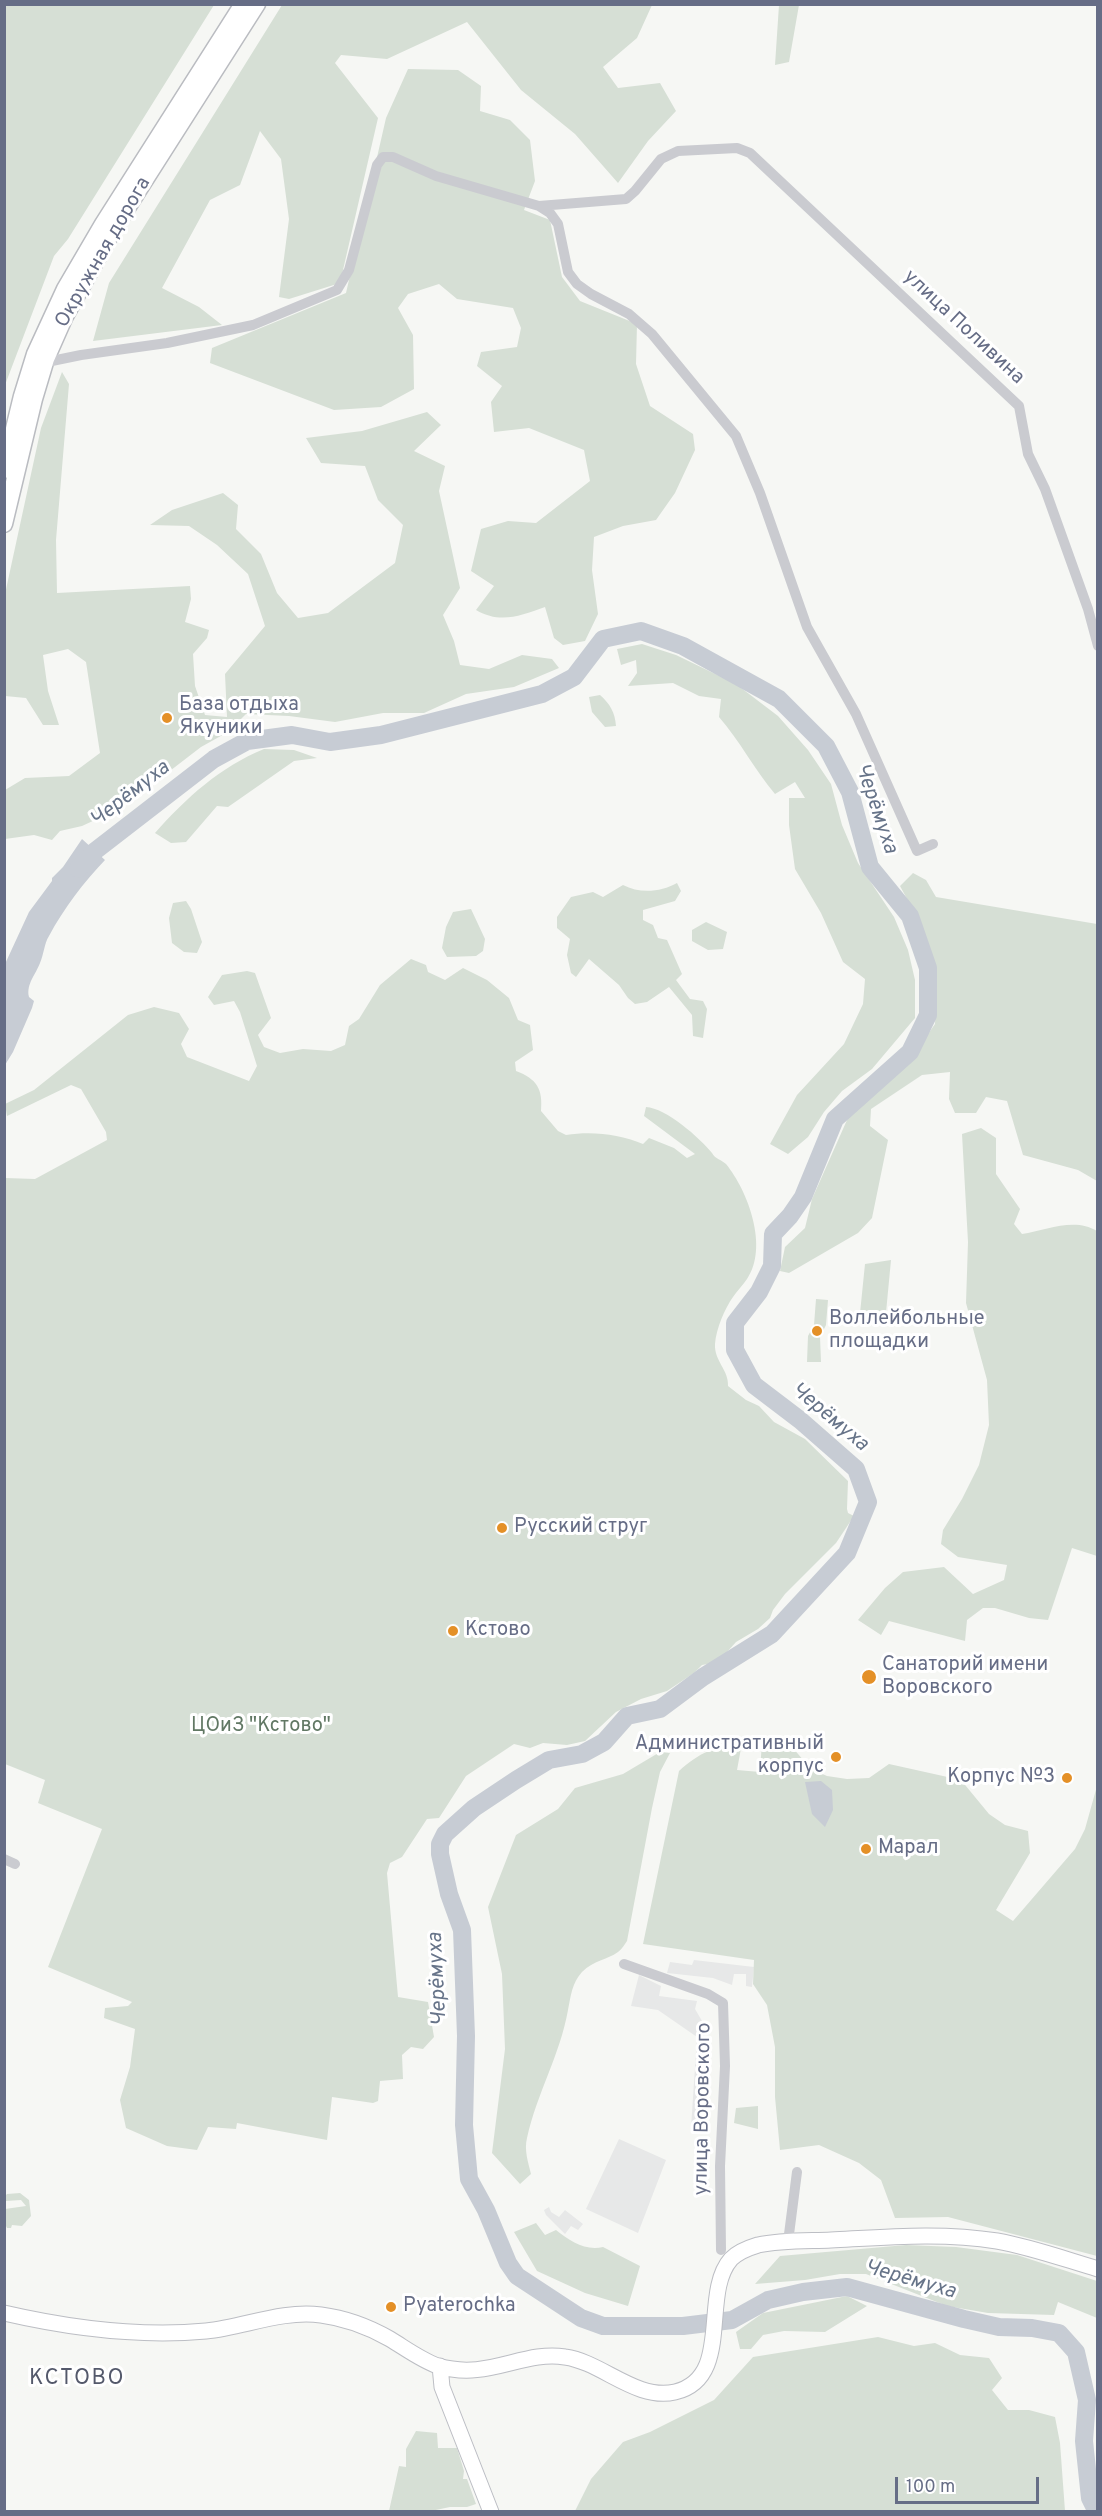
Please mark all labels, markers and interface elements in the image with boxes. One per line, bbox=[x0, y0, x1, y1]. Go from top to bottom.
street label: Окружная дорога bbox=[51, 173, 157, 333]
street label: улица Поливина bbox=[897, 266, 1029, 390]
place label: База отдыха Якуники bbox=[179, 694, 299, 741]
marker: База отдыха Якуники bbox=[160, 711, 174, 725]
water label: Черёмуха bbox=[86, 756, 176, 834]
water label: Черёмуха bbox=[848, 761, 902, 857]
place label: Воллейбольные площадки bbox=[829, 1308, 985, 1355]
marker: Воллейбольные площадки bbox=[810, 1324, 824, 1338]
water label: Черёмуха bbox=[785, 1378, 873, 1458]
place label: Русский струг bbox=[514, 1516, 647, 1540]
marker: Русский струг bbox=[495, 1521, 509, 1535]
place label: Кстово bbox=[465, 1619, 531, 1643]
marker: Кстово bbox=[446, 1624, 460, 1638]
place label: Санаторий имени Воровского bbox=[882, 1654, 1048, 1701]
marker: Санаторий имени Воровского bbox=[860, 1668, 878, 1686]
park label: ЦОиЗ "Кстово" bbox=[191, 1715, 331, 1739]
place label: Административный корпус bbox=[635, 1733, 824, 1780]
marker: Административный корпус bbox=[829, 1750, 843, 1764]
place label: Корпус №3 bbox=[947, 1766, 1055, 1790]
marker: Корпус №3 bbox=[1060, 1771, 1074, 1785]
place label: Марал bbox=[878, 1837, 939, 1861]
marker: Марал bbox=[859, 1842, 873, 1856]
water label: Черёмуха bbox=[424, 1932, 454, 2026]
street label: улица Воровского bbox=[690, 2022, 718, 2196]
water label: Черёмуха bbox=[862, 2256, 958, 2306]
place label: Pyaterochka bbox=[403, 2295, 516, 2319]
marker: Pyaterochka bbox=[384, 2300, 398, 2314]
district label: КСТОВО bbox=[29, 2367, 125, 2393]
scale bar bbox=[898, 2465, 1042, 2503]
text: 100 m bbox=[906, 2476, 955, 2499]

